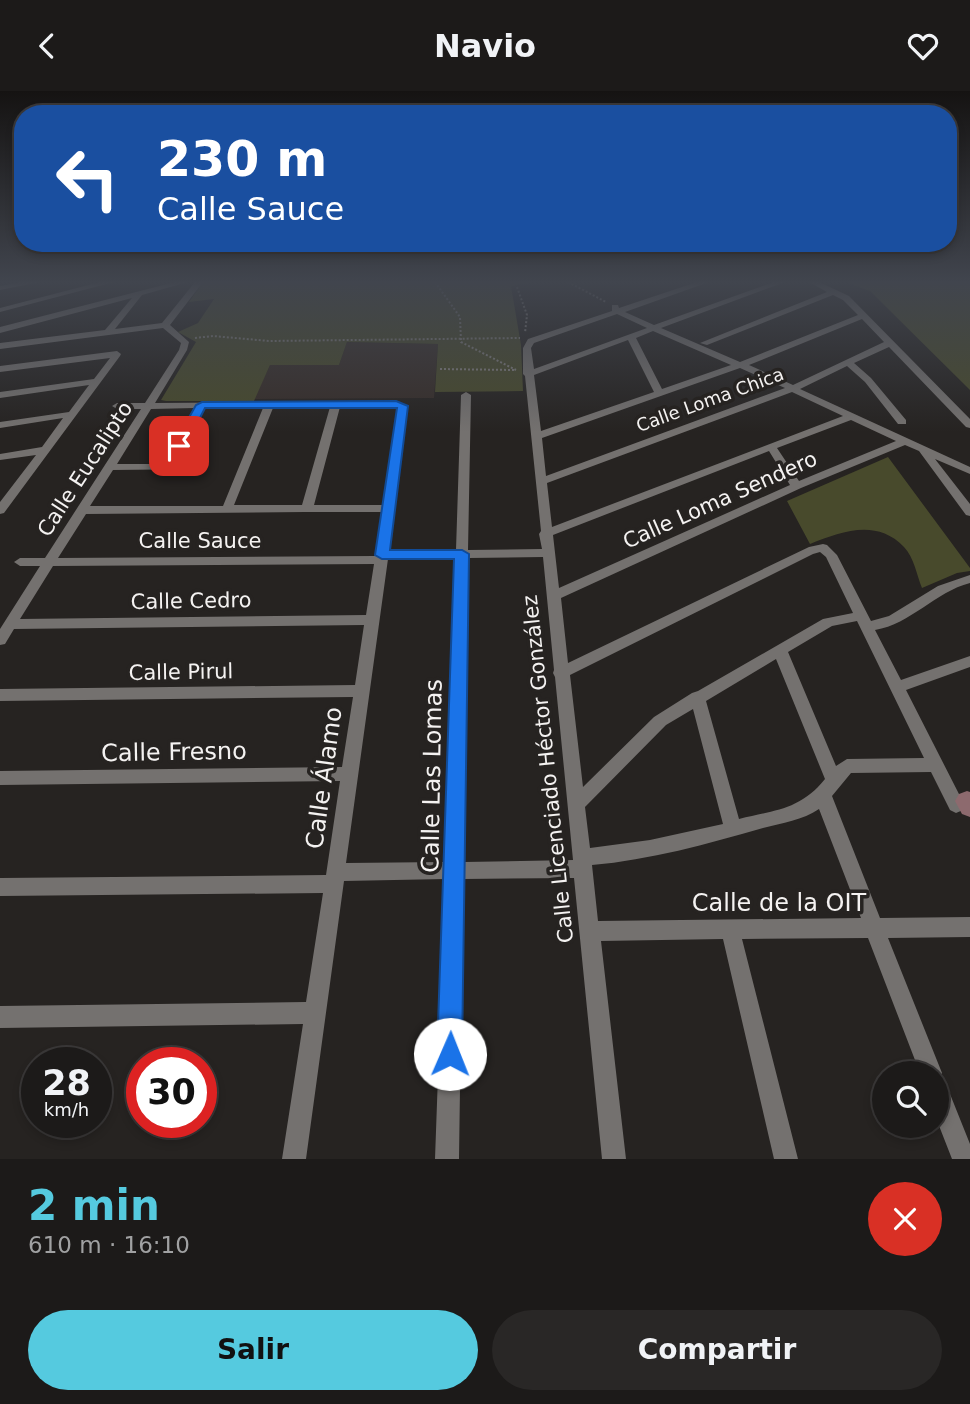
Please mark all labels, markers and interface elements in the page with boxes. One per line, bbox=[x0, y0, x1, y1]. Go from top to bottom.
icon: back bbox=[28, 27, 66, 65]
text: Navio bbox=[434, 27, 536, 65]
icon: heart bbox=[904, 27, 942, 65]
text: 230 m bbox=[157, 131, 327, 188]
icon: left bbox=[42, 133, 133, 224]
text: Calle Sauce bbox=[157, 190, 344, 228]
street label: Calle Loma Chica bbox=[633, 363, 786, 436]
street label: Calle Eucalipto bbox=[32, 397, 138, 541]
pin bbox=[149, 416, 209, 476]
icon: arrive bbox=[160, 427, 198, 465]
street label: Calle Loma Sendero bbox=[619, 446, 821, 554]
street label: Calle Sauce bbox=[139, 529, 261, 553]
street label: Calle Cedro bbox=[130, 588, 252, 614]
street label: Calle Licenciado Héctor González bbox=[518, 594, 578, 944]
street label: Calle Pirul bbox=[128, 659, 234, 685]
street label: Calle Las Lomas bbox=[416, 679, 448, 873]
street label: Calle Álamo bbox=[299, 705, 348, 851]
street label: Calle Fresno bbox=[101, 737, 247, 767]
street label: Calle de la OIT bbox=[692, 889, 867, 917]
position arrow bbox=[413, 1017, 487, 1091]
speed limit sign: 30 bbox=[126, 1047, 217, 1138]
map controls bbox=[872, 1061, 949, 1138]
button: search bbox=[872, 1061, 949, 1138]
text: 28 bbox=[42, 1063, 91, 1103]
text: km/h bbox=[44, 1099, 89, 1120]
text: 2 min bbox=[28, 1181, 160, 1230]
button: close bbox=[868, 1182, 942, 1256]
text: 610 m · 16:10 bbox=[28, 1232, 190, 1258]
button: Salir bbox=[28, 1310, 478, 1390]
button: Compartir bbox=[492, 1310, 942, 1390]

